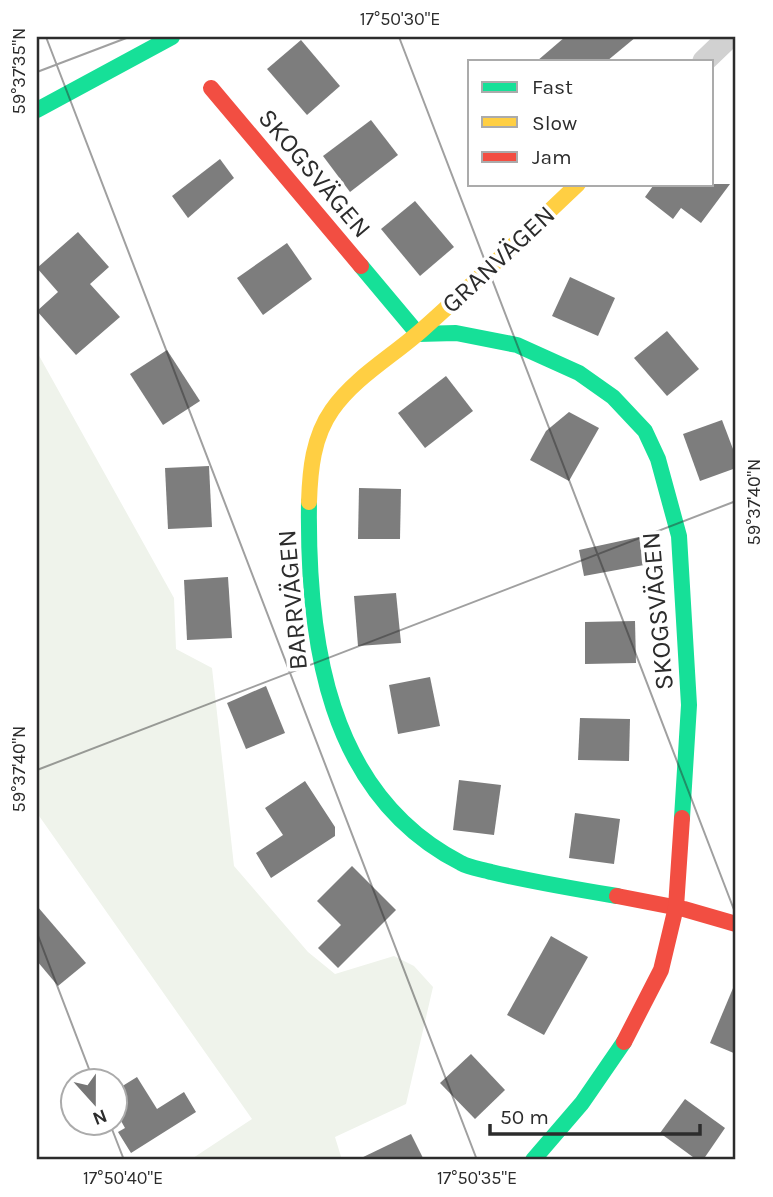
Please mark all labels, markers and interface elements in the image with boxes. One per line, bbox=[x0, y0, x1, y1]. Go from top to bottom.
text: 17°50'30"E bbox=[360, 8, 440, 30]
text: 59°37'35"N bbox=[8, 28, 30, 114]
legend bbox=[468, 60, 714, 186]
text: Fast bbox=[532, 75, 573, 99]
street label: SKOGSVÄGEN bbox=[252, 103, 377, 244]
text: Slow bbox=[532, 111, 577, 135]
text: Jam bbox=[532, 145, 572, 169]
street label: GRANVÄGEN bbox=[435, 199, 561, 320]
text: 59°37'40"N bbox=[743, 459, 765, 545]
street label: BARRVÄGEN bbox=[271, 528, 314, 671]
street label: SKOGSVÄGEN bbox=[635, 531, 680, 691]
text: 59°37'40"N bbox=[8, 726, 30, 812]
north arrow bbox=[60, 1068, 130, 1138]
scale bar bbox=[490, 1092, 700, 1136]
text: N bbox=[89, 1104, 110, 1130]
text: 50 m bbox=[500, 1105, 549, 1129]
text: 17°50'40"E bbox=[83, 1167, 163, 1189]
text: 17°50'35"E bbox=[437, 1167, 517, 1189]

